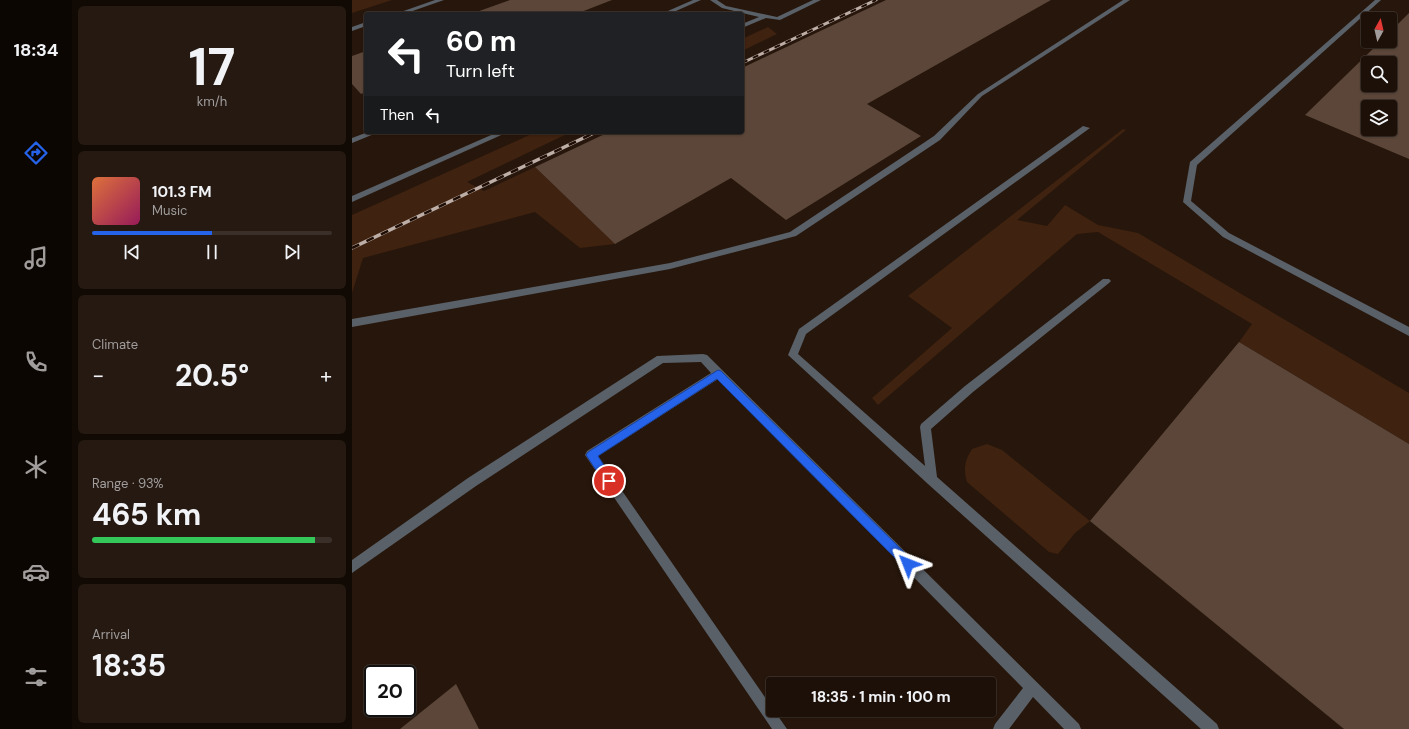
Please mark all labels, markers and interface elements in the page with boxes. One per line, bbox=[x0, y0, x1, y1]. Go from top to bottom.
north arrow bbox=[1361, 12, 1397, 48]
map controls bbox=[1361, 12, 1397, 136]
text: 60 m bbox=[446, 23, 516, 60]
icon: left bbox=[380, 28, 432, 80]
text: 17 bbox=[189, 33, 235, 101]
text: 18:34 bbox=[13, 38, 59, 62]
button: search bbox=[1361, 56, 1397, 92]
text: Turn left bbox=[446, 59, 515, 83]
text: km/h bbox=[197, 93, 227, 110]
button: layers bbox=[1361, 100, 1397, 136]
icon: left bbox=[422, 104, 444, 126]
text: Then bbox=[380, 105, 414, 125]
icon: directions bbox=[22, 139, 50, 167]
text: 101.3 FM bbox=[152, 182, 211, 202]
text: Music bbox=[152, 202, 187, 219]
icon: previous bbox=[121, 241, 143, 263]
icon: pause bbox=[201, 241, 223, 263]
icon: next bbox=[281, 241, 303, 263]
icon: music bbox=[22, 244, 50, 272]
text: Climate bbox=[92, 336, 138, 353]
icon: phone bbox=[22, 348, 50, 376]
text: 20.5° bbox=[175, 356, 249, 395]
text: − bbox=[92, 361, 104, 390]
text: + bbox=[320, 361, 332, 390]
icon: climate bbox=[22, 453, 50, 481]
pin bbox=[592, 464, 626, 498]
icon: arrive bbox=[598, 470, 620, 492]
text: Range · 93% bbox=[92, 475, 164, 492]
text: 465 km bbox=[92, 495, 201, 534]
position arrow bbox=[887, 543, 929, 585]
icon: car bbox=[22, 558, 50, 586]
text: Arrival bbox=[92, 626, 130, 643]
text: 18:35 bbox=[92, 646, 166, 685]
icon: filters bbox=[22, 663, 50, 691]
speed limit sign: 20 bbox=[364, 665, 416, 717]
text: 18:35 · 1 min · 100 m bbox=[811, 687, 951, 707]

